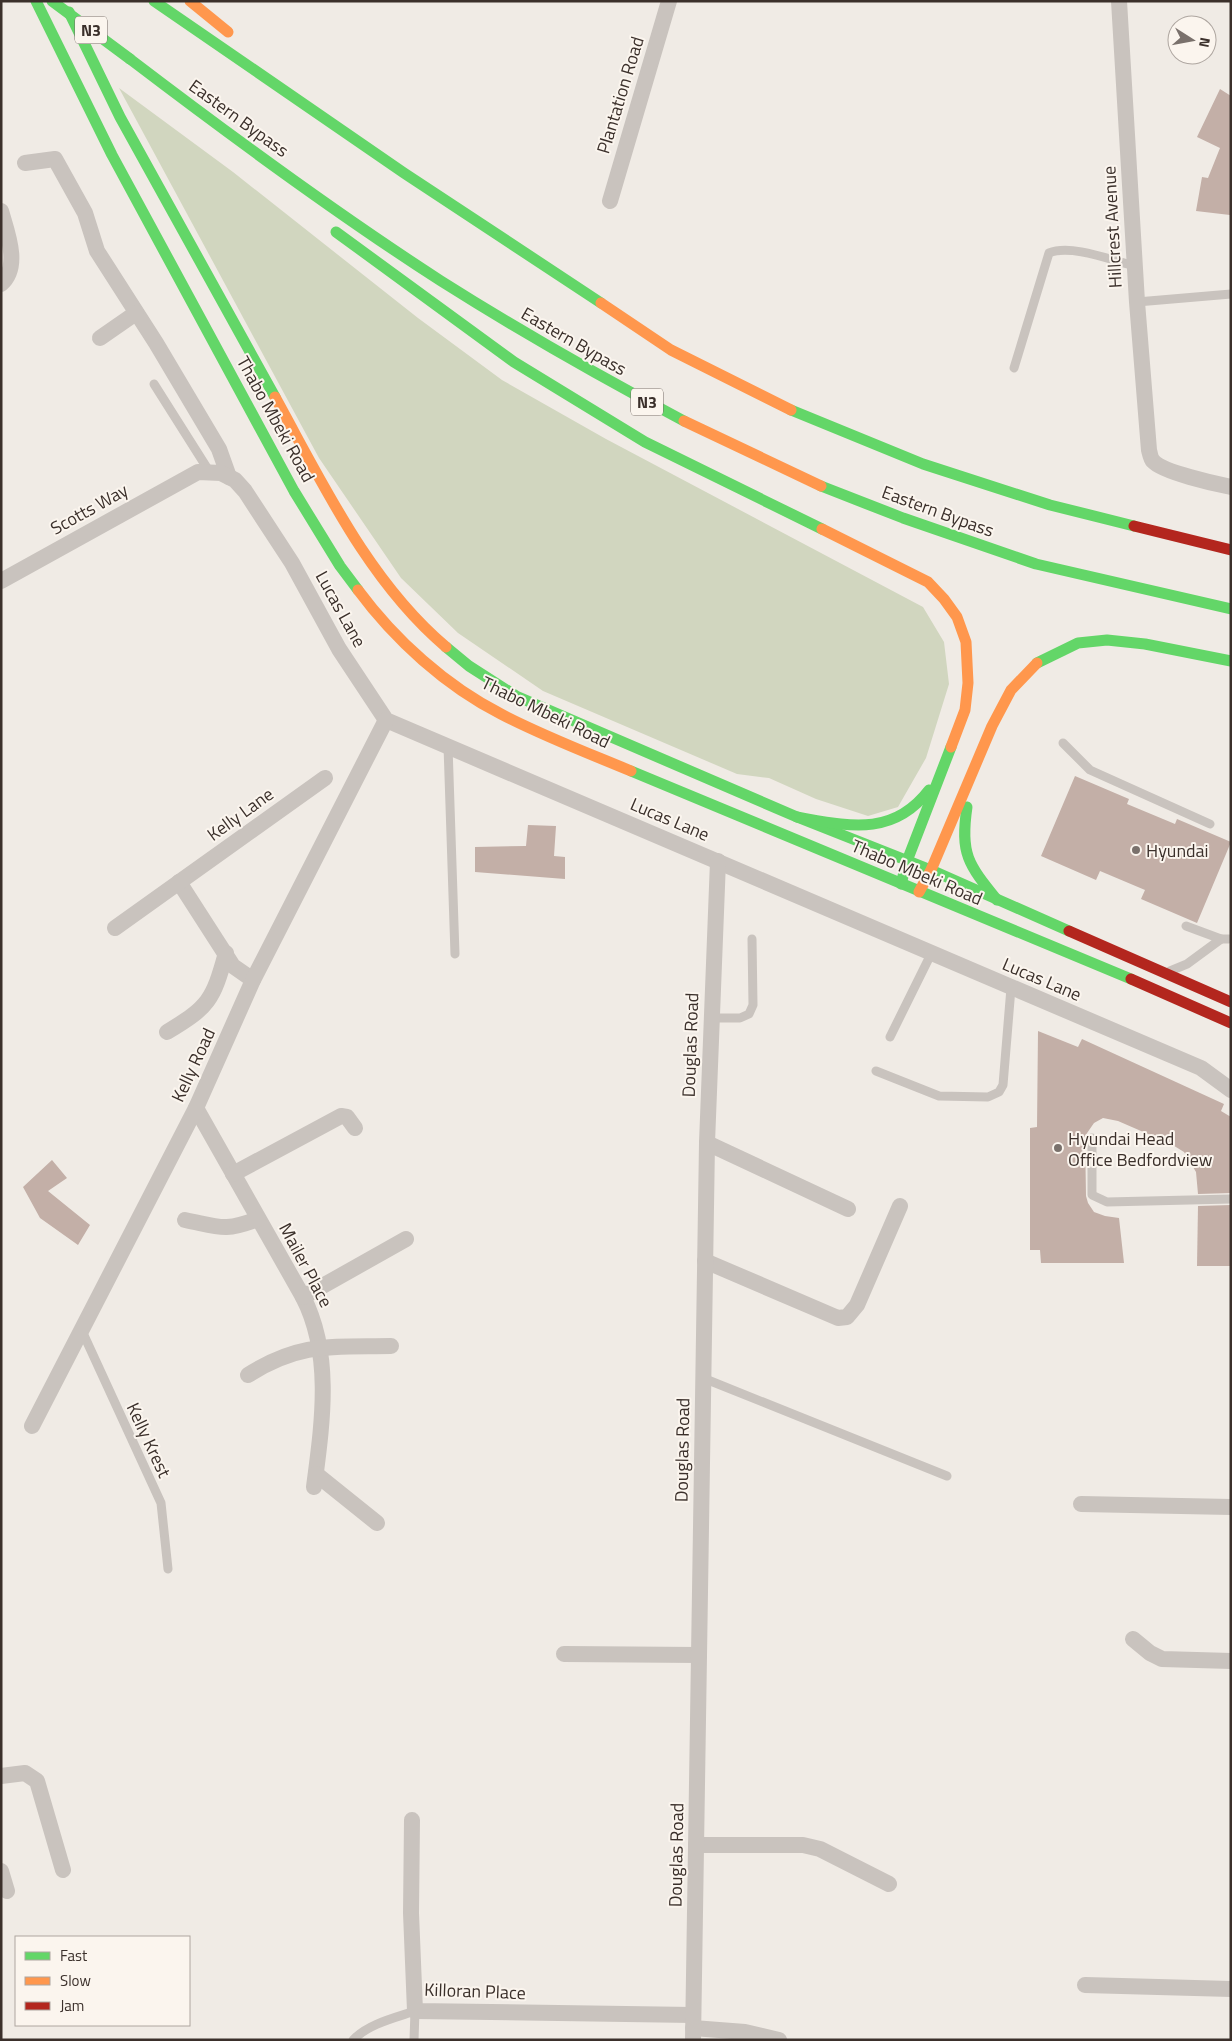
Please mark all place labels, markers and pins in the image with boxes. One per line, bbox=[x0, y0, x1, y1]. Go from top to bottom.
place label: Hyundai bbox=[1146, 837, 1209, 864]
marker: Hyundai bbox=[1130, 844, 1142, 856]
place label: Hyundai Head Office Bedfordview bbox=[1068, 1125, 1213, 1173]
marker: Hyundai Head Office Bedfordview bbox=[1052, 1142, 1064, 1154]

